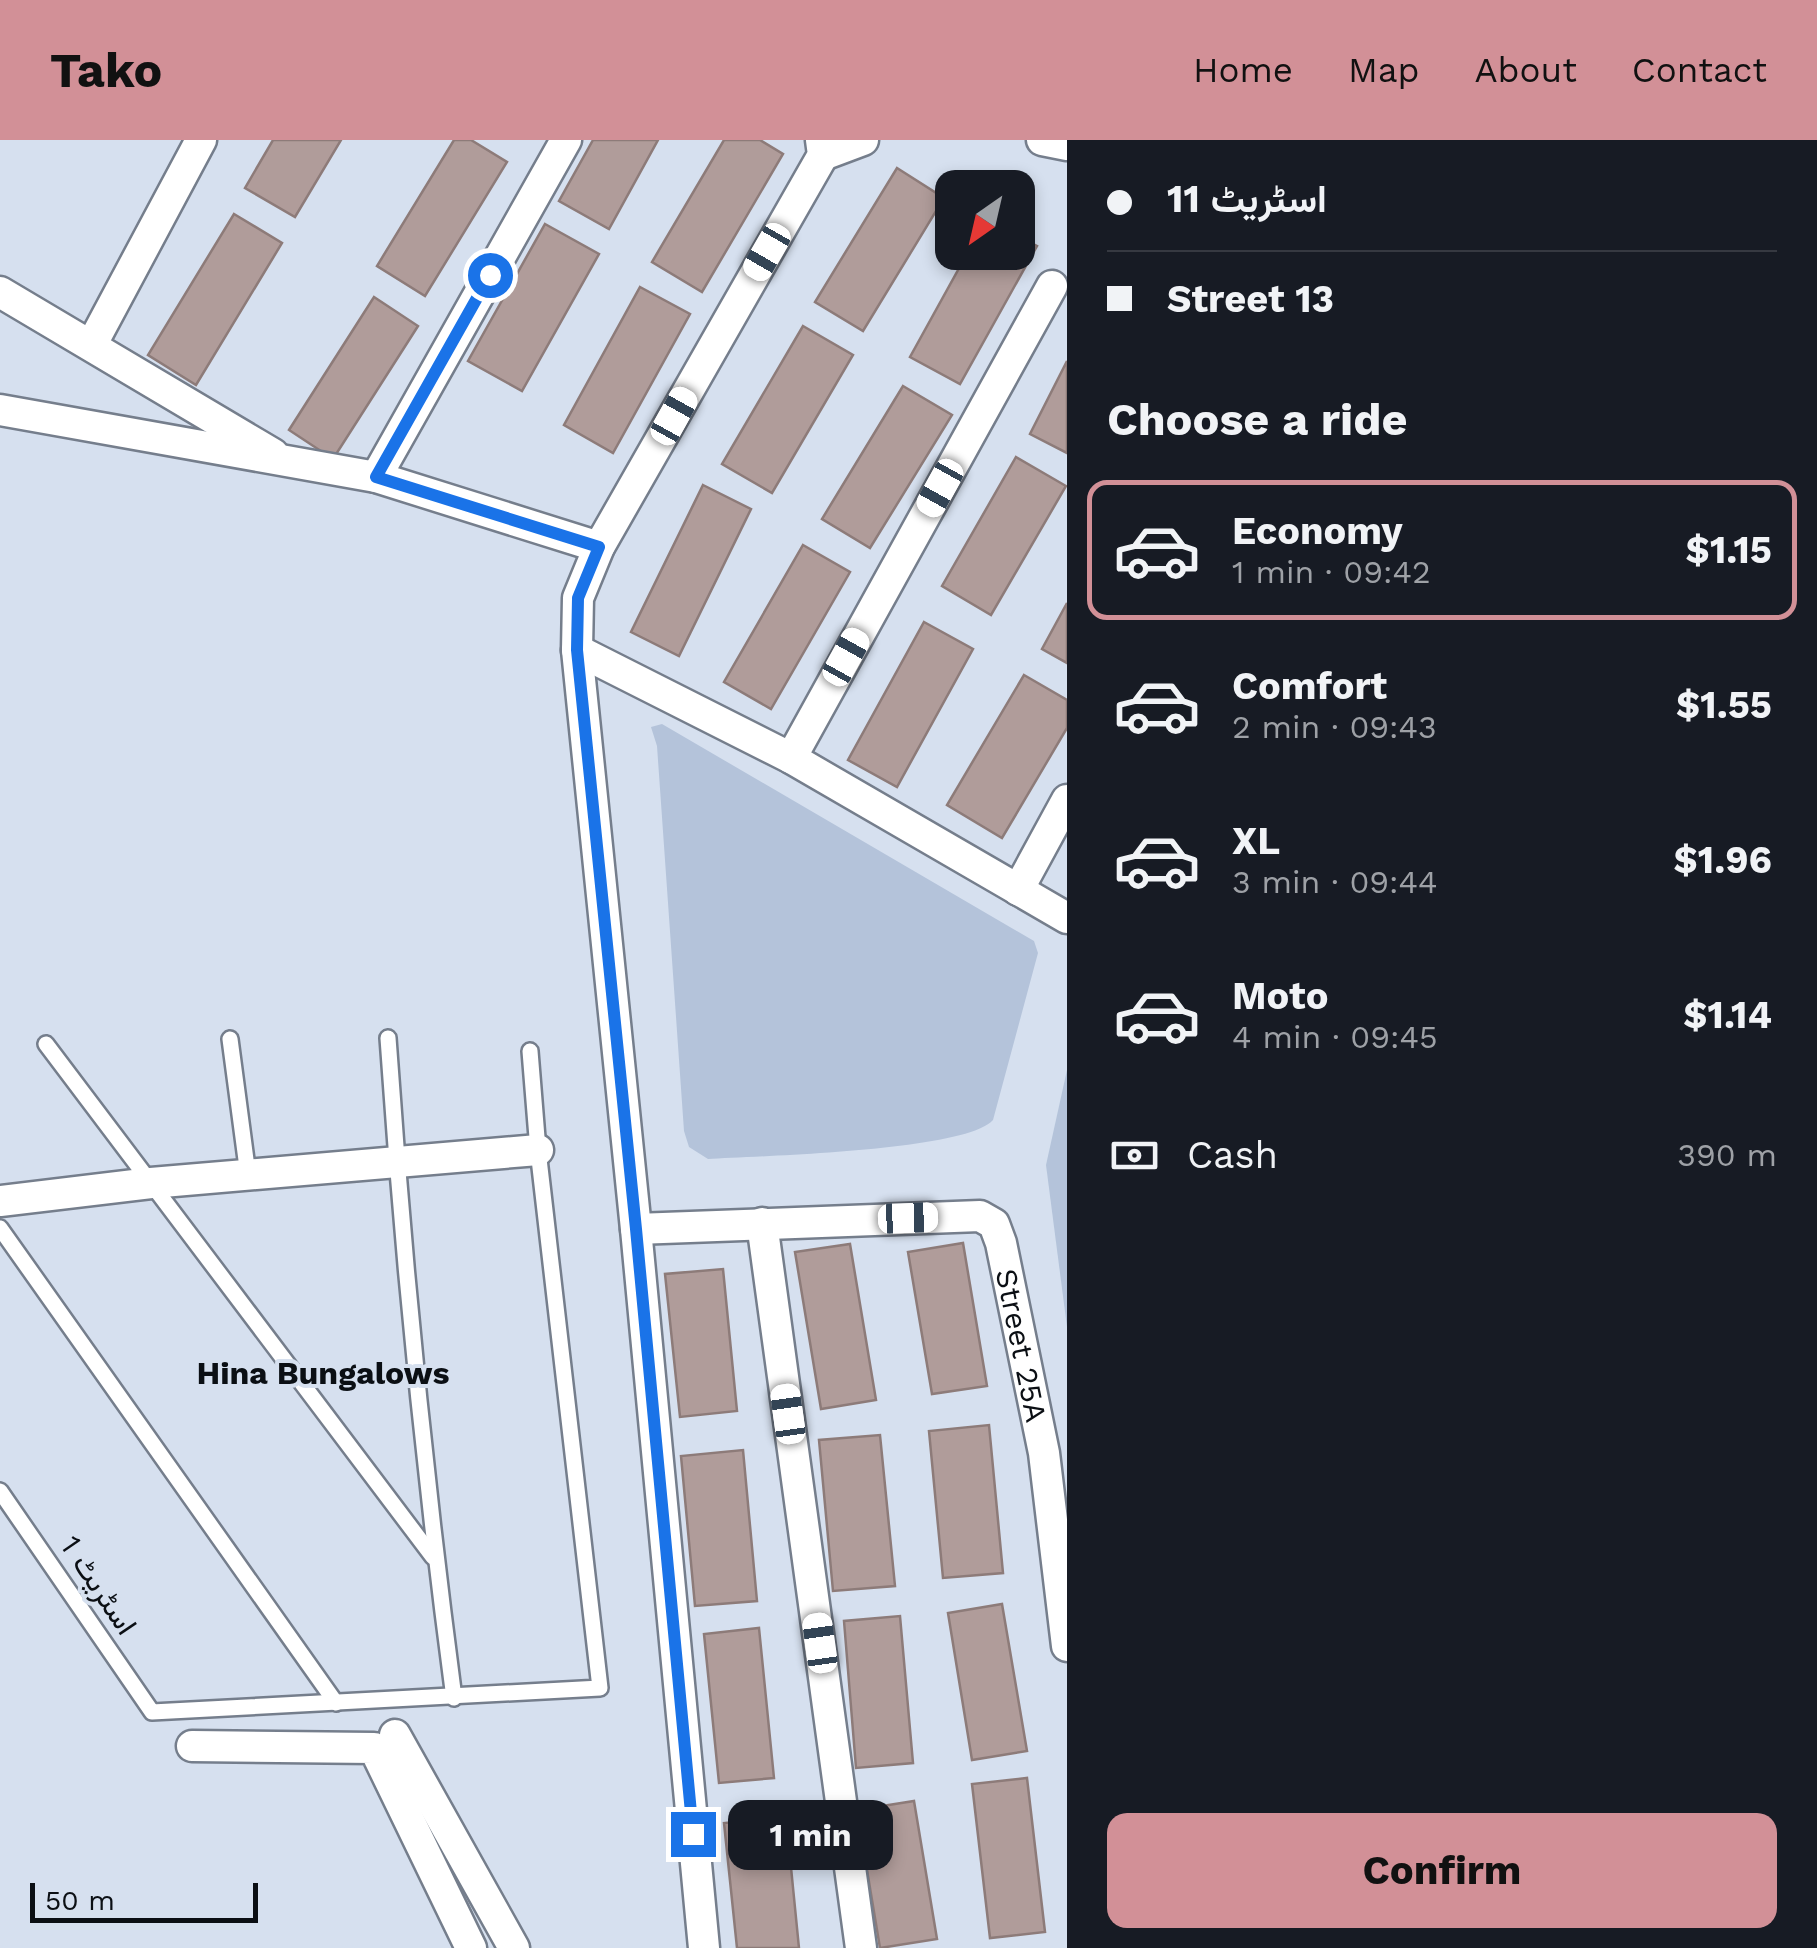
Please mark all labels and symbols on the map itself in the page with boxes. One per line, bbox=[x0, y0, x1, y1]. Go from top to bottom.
north arrow bbox=[935, 170, 1035, 270]
car bbox=[739, 219, 795, 285]
route start bbox=[468, 253, 513, 298]
car bbox=[646, 382, 702, 450]
car bbox=[912, 454, 968, 522]
car bbox=[818, 623, 874, 691]
car bbox=[877, 1202, 939, 1234]
street label: Street 25A bbox=[989, 1266, 1055, 1425]
district label: Hina Bungalows bbox=[196, 1354, 450, 1392]
car bbox=[769, 1382, 807, 1446]
street label: اسٹریٹ 1 bbox=[52, 1529, 145, 1642]
car bbox=[801, 1611, 839, 1675]
callout: 1 min bbox=[728, 1799, 893, 1869]
route end bbox=[671, 1812, 716, 1857]
scale bar bbox=[30, 1878, 258, 1922]

